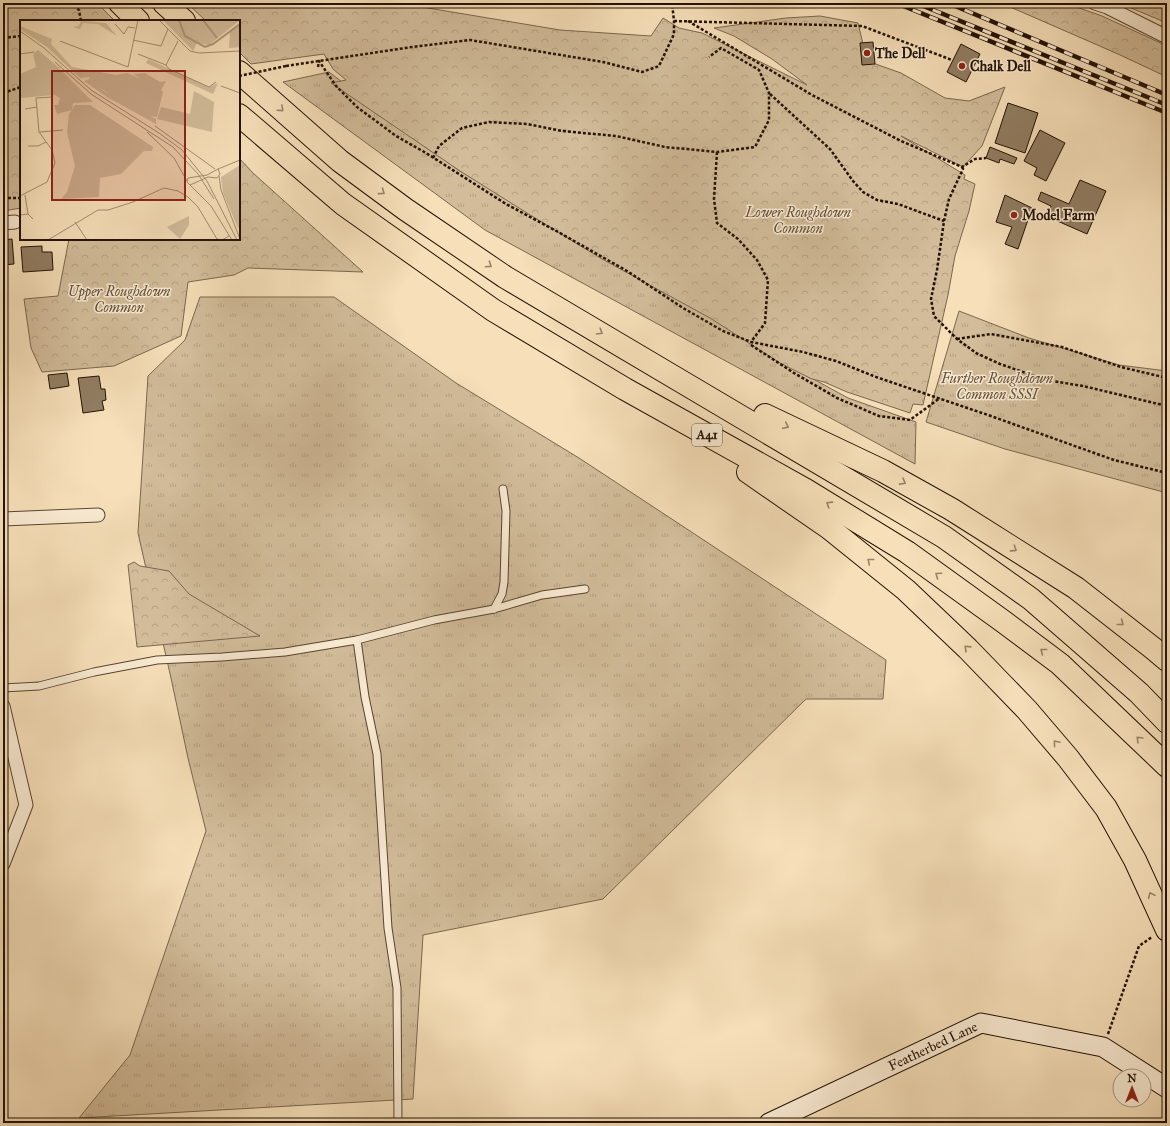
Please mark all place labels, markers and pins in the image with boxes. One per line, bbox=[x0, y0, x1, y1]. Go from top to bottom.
place label: The Dell bbox=[874, 45, 927, 62]
marker: The Dell bbox=[862, 48, 872, 58]
place label: Chalk Dell bbox=[970, 58, 1032, 75]
marker: Chalk Dell bbox=[957, 61, 967, 71]
place label: Model Farm bbox=[1022, 207, 1095, 224]
marker: Model Farm bbox=[1009, 210, 1019, 220]

